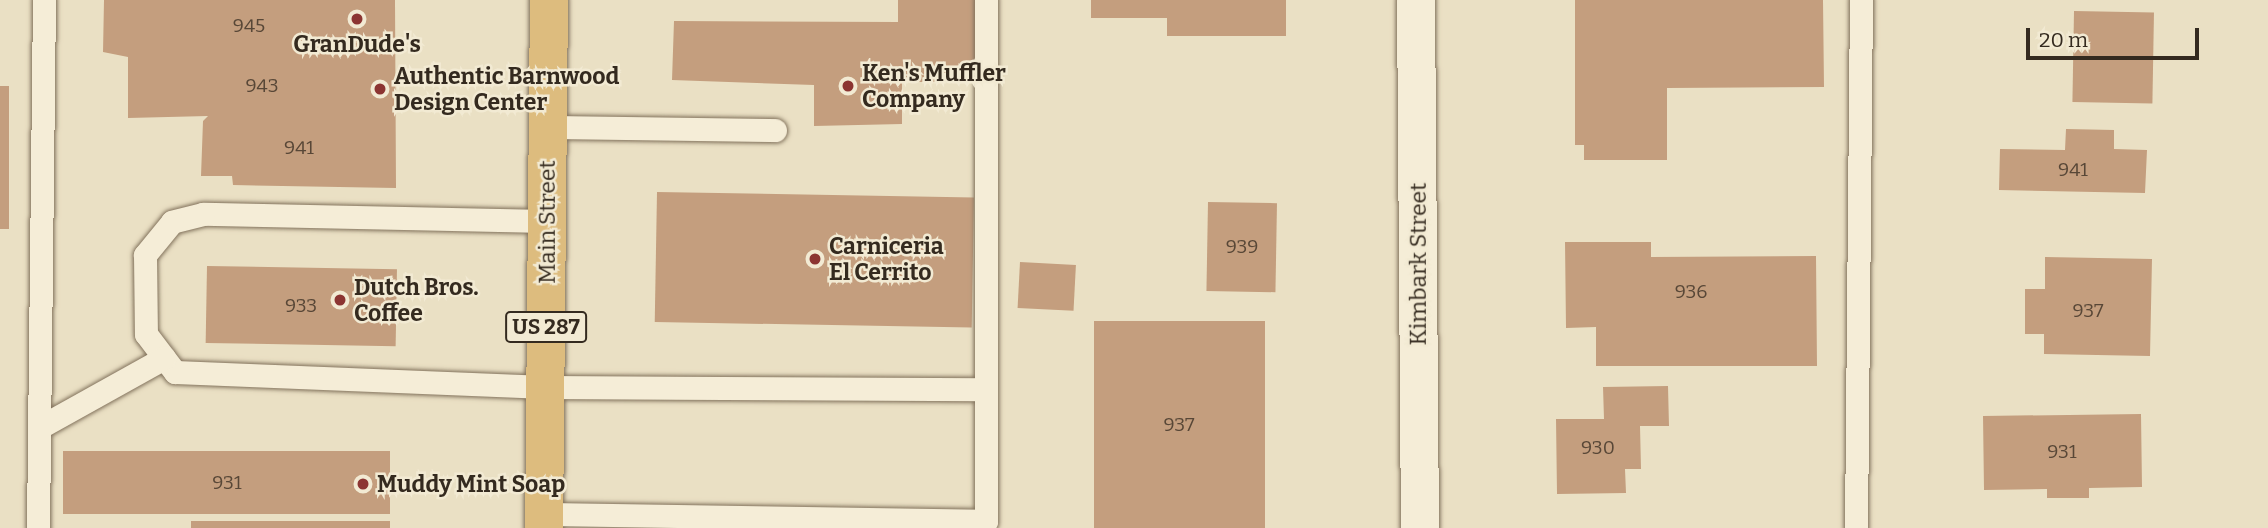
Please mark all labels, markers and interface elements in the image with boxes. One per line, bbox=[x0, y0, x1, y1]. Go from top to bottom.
marker: GranDude's bbox=[349, 11, 365, 27]
scale bar bbox=[2030, 14, 2203, 58]
house number: 945 bbox=[233, 15, 265, 37]
text: 20 m bbox=[2039, 27, 2088, 53]
place label: GranDude's bbox=[293, 30, 421, 58]
place label: Ken's Muffler Company bbox=[862, 59, 1006, 113]
place label: Authentic Barnwood Design Center bbox=[394, 62, 619, 116]
house number: 943 bbox=[245, 75, 279, 97]
marker: Ken's Muffler Company bbox=[840, 78, 856, 94]
marker: Authentic Barnwood Design Center bbox=[372, 81, 388, 97]
house number: 941 bbox=[284, 137, 314, 159]
house number: 941 bbox=[2058, 159, 2088, 181]
street label: Main Street bbox=[533, 160, 561, 284]
street label: Kimbark Street bbox=[1404, 183, 1432, 345]
place label: Carniceria El Cerrito bbox=[829, 232, 944, 286]
house number: 939 bbox=[1226, 236, 1258, 258]
marker: Carniceria El Cerrito bbox=[807, 251, 823, 267]
place label: Dutch Bros. Coffee bbox=[354, 273, 479, 327]
house number: 936 bbox=[1675, 281, 1707, 303]
marker: Dutch Bros. Coffee bbox=[332, 292, 348, 308]
house number: 933 bbox=[285, 295, 317, 317]
house number: 937 bbox=[2072, 300, 2104, 322]
road number: US 287 bbox=[504, 310, 588, 344]
house number: 937 bbox=[1163, 414, 1195, 436]
house number: 930 bbox=[1581, 437, 1615, 459]
house number: 931 bbox=[2047, 441, 2077, 463]
place label: Muddy Mint Soap bbox=[377, 470, 565, 498]
house number: 931 bbox=[212, 472, 242, 494]
marker: Muddy Mint Soap bbox=[355, 476, 371, 492]

